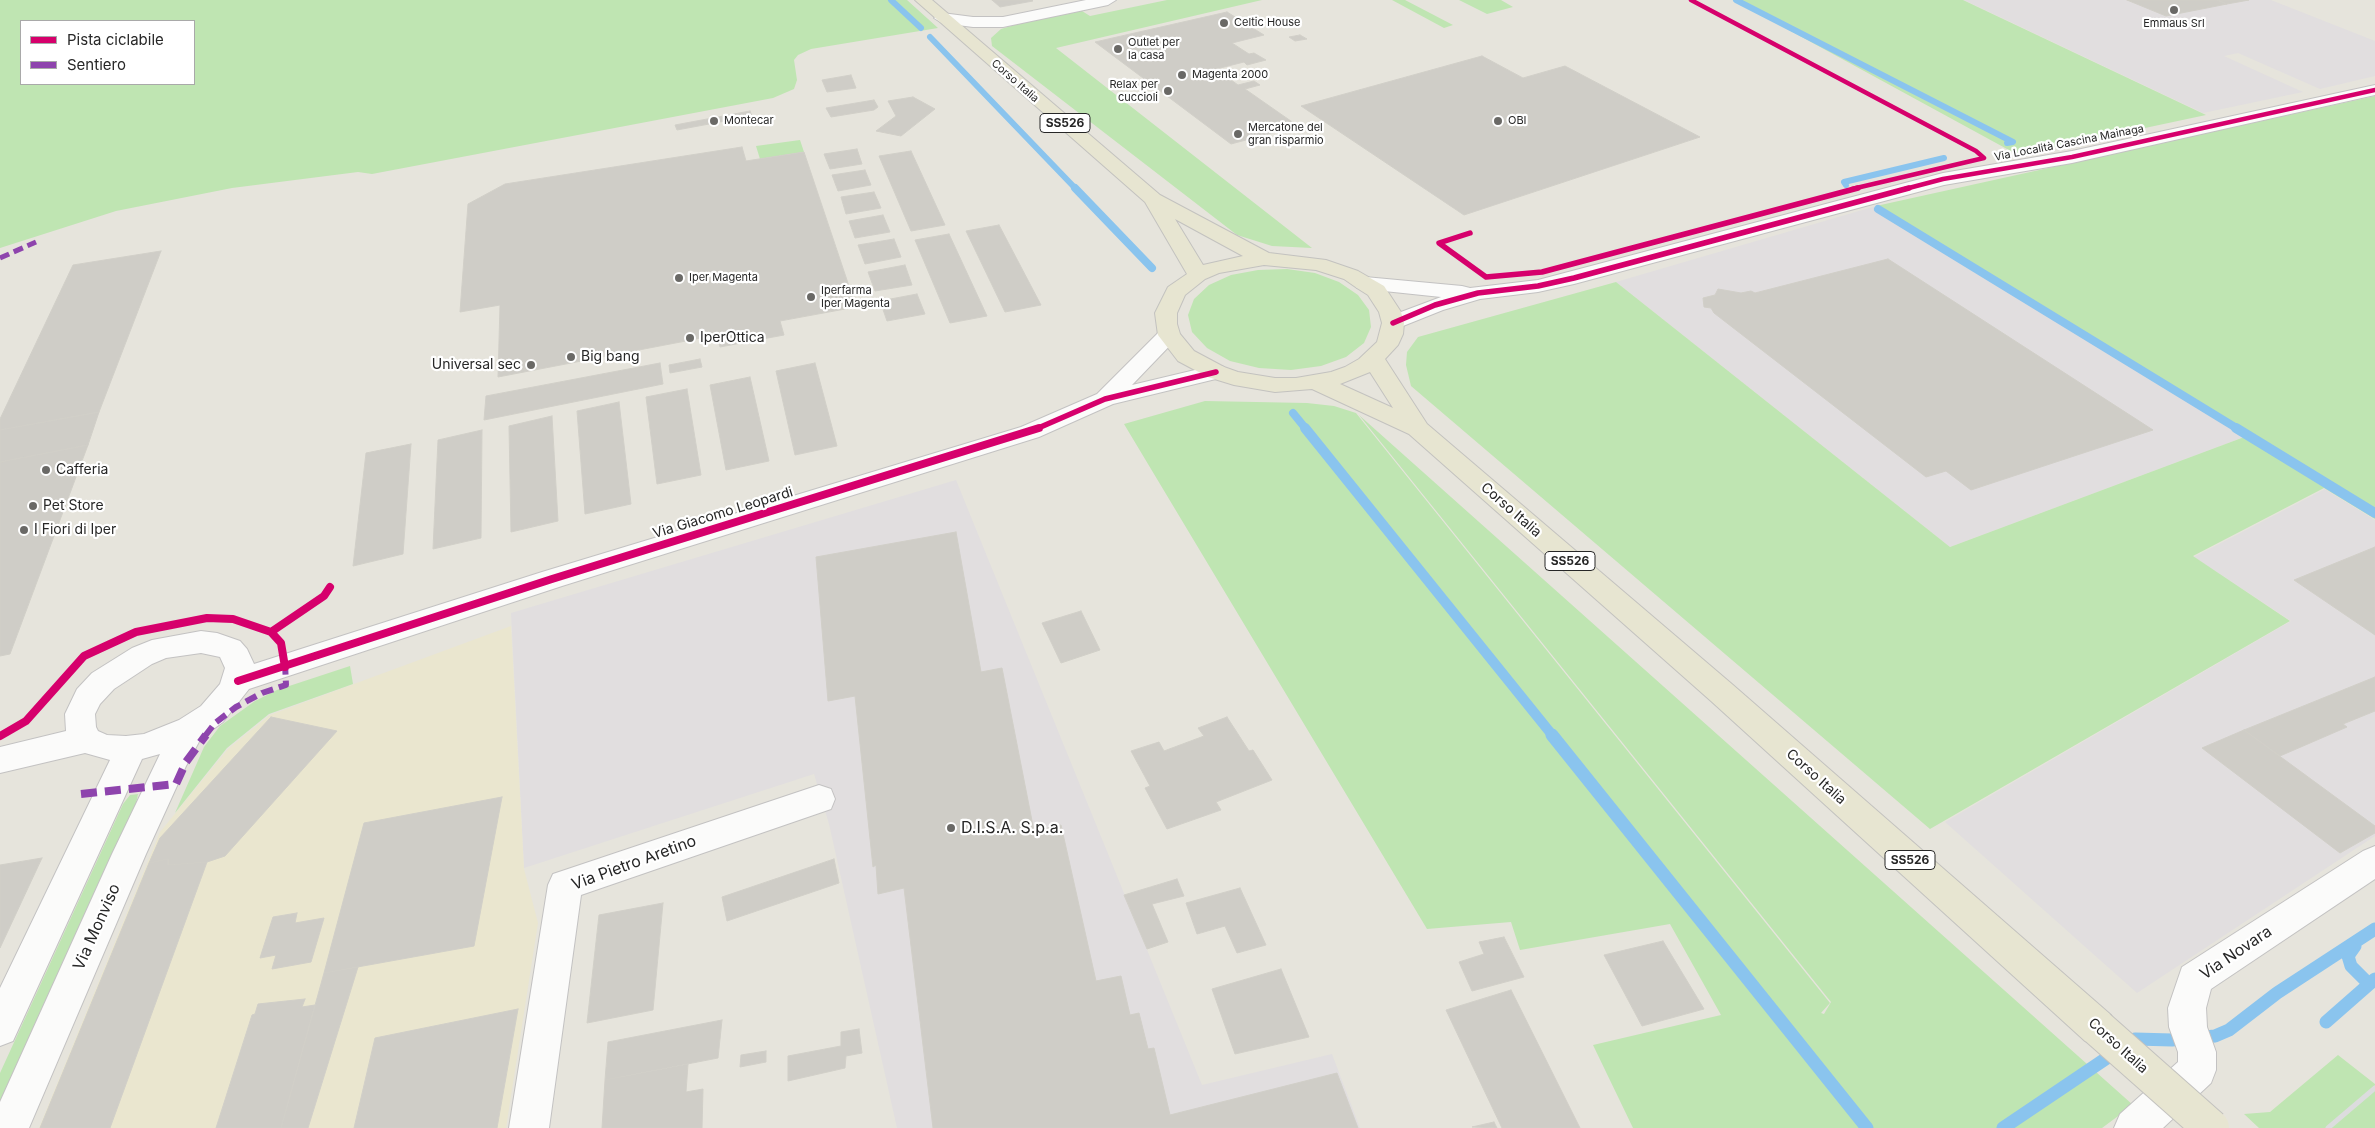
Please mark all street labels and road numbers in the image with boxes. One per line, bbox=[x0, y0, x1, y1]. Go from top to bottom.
street label: Corso Italia bbox=[989, 57, 1041, 105]
road number: SS526 bbox=[1040, 114, 1090, 132]
street label: Via Località Cascina Mainaga bbox=[1993, 122, 2145, 164]
street label: Corso Italia bbox=[1477, 479, 1545, 541]
street label: Via Giacomo Leopardi bbox=[651, 484, 795, 542]
road number: SS526 bbox=[1545, 552, 1595, 570]
street label: Corso Italia bbox=[1783, 746, 1849, 808]
street label: Via Pietro Aretino bbox=[569, 832, 699, 894]
road number: SS526 bbox=[1885, 850, 1935, 870]
street label: Via Monviso bbox=[69, 881, 125, 973]
street label: Via Novara bbox=[2196, 922, 2276, 984]
street label: Corso Italia bbox=[2085, 1015, 2151, 1077]

